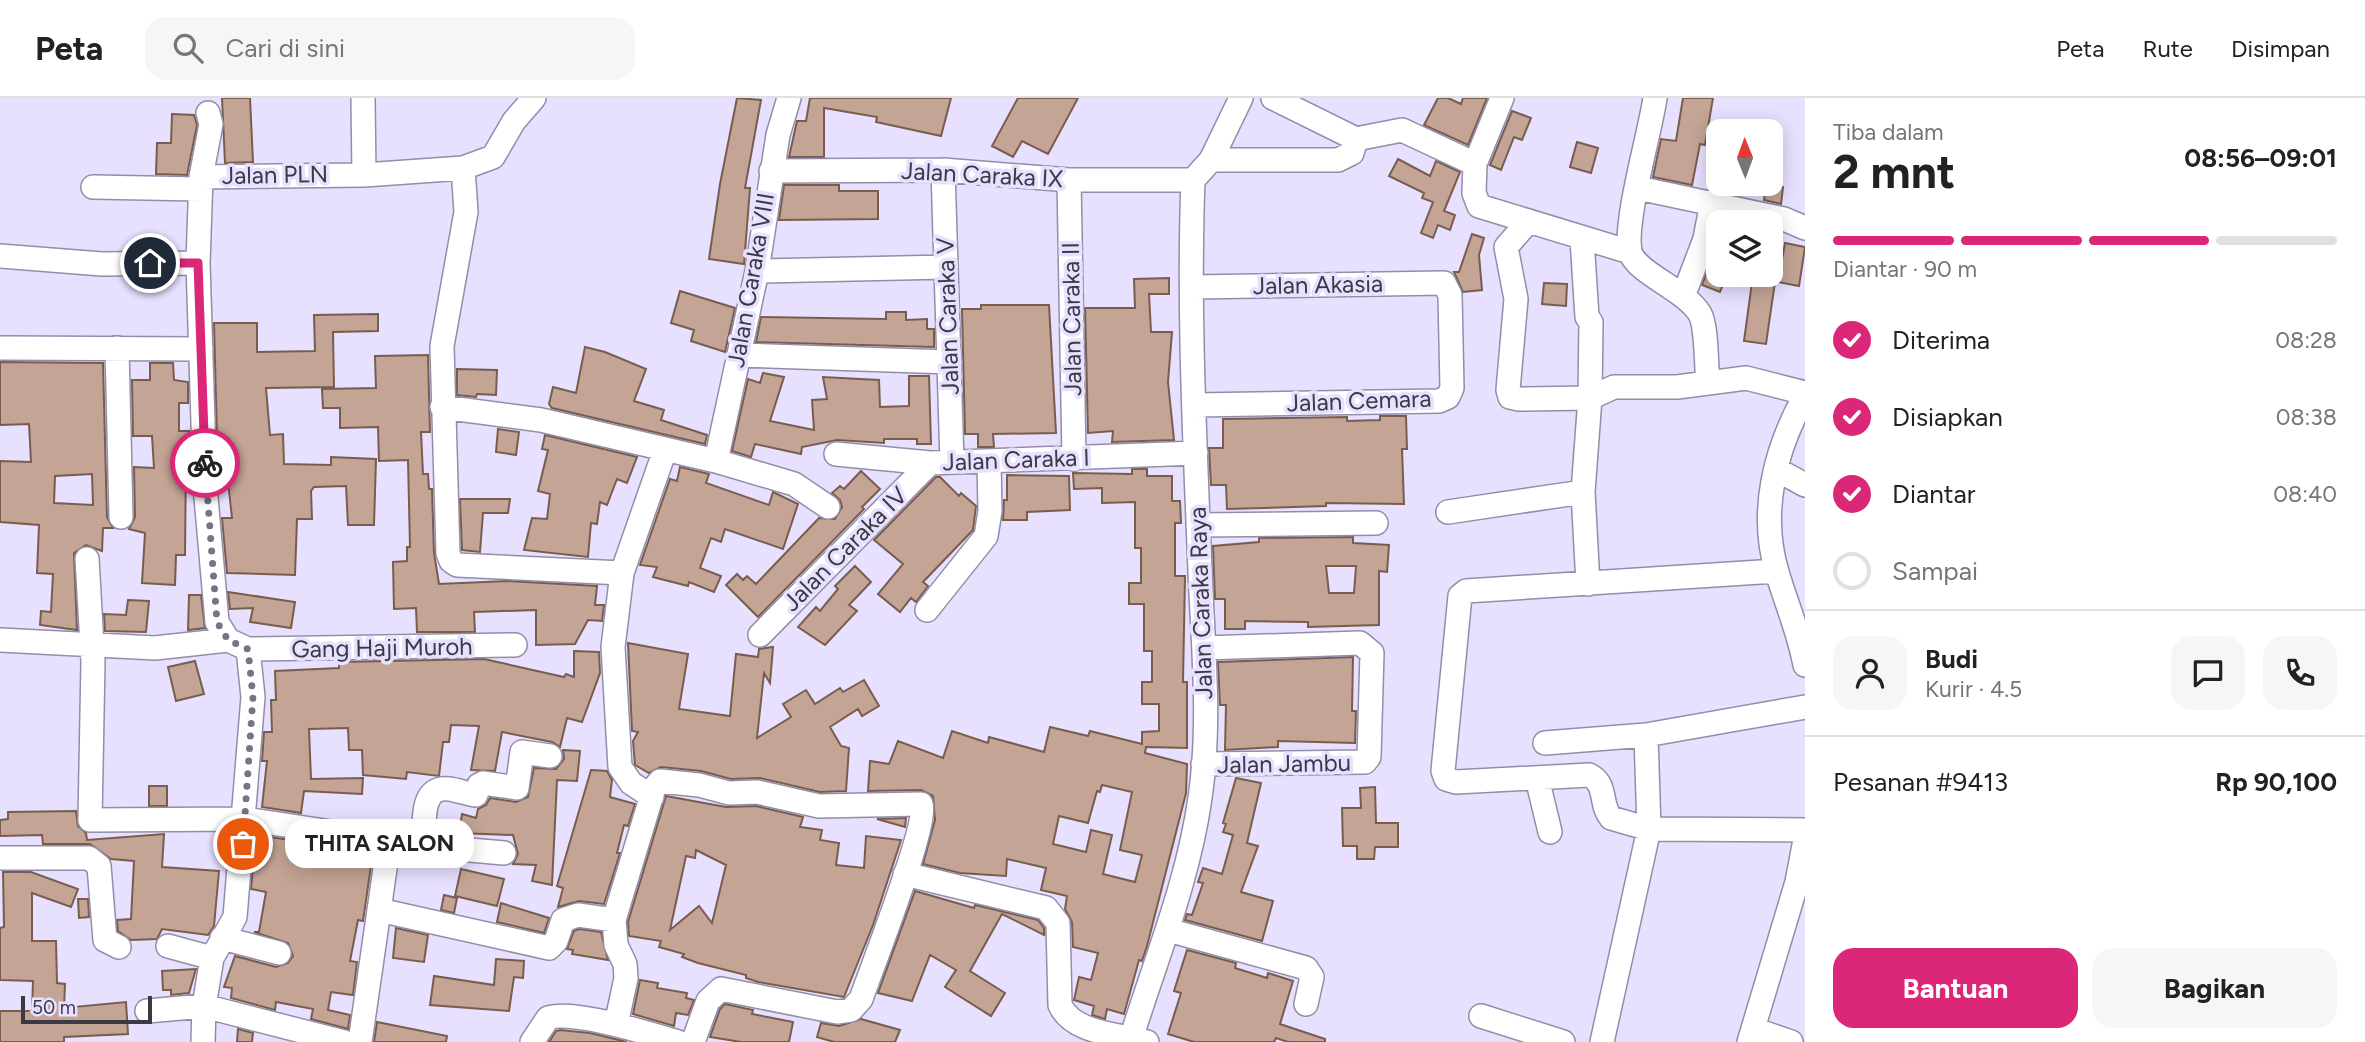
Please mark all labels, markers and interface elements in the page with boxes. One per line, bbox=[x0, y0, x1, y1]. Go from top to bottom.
search box bbox=[145, 17, 635, 80]
text: Peta bbox=[35, 29, 103, 68]
icon: search bbox=[169, 29, 207, 67]
text: Cari di sini bbox=[225, 32, 345, 64]
text: Peta bbox=[2056, 34, 2104, 63]
text: Rute bbox=[2142, 34, 2193, 63]
text: Disimpan bbox=[2231, 34, 2330, 63]
text: Tiba dalam bbox=[1833, 118, 1944, 146]
north arrow bbox=[1706, 119, 1783, 196]
map controls bbox=[1706, 119, 1783, 287]
text: 08:56–09:01 bbox=[2184, 142, 2337, 174]
text: 2 mnt bbox=[1833, 144, 1955, 200]
street label: Jalan Caraka IX bbox=[900, 156, 1064, 193]
street label: Jalan PLN bbox=[222, 159, 328, 190]
street label: Jalan Caraka VIII bbox=[721, 190, 780, 370]
button: layers bbox=[1706, 210, 1783, 287]
pin bbox=[120, 233, 180, 293]
street label: Jalan Caraka V bbox=[930, 236, 965, 395]
street label: Jalan Caraka II bbox=[1056, 242, 1087, 396]
icon: home bbox=[131, 244, 169, 282]
text: Diantar · 90 m bbox=[1833, 255, 1977, 283]
street label: Jalan Akasia bbox=[1253, 269, 1383, 300]
icon: check bbox=[1833, 321, 1871, 359]
text: Diterima bbox=[1892, 324, 1990, 356]
text: 08:28 bbox=[2275, 326, 2337, 354]
street label: Jalan Cemara bbox=[1286, 383, 1432, 418]
icon: check bbox=[1833, 398, 1871, 436]
text: Disiapkan bbox=[1892, 401, 2003, 433]
text: 08:38 bbox=[2276, 403, 2337, 431]
courier bbox=[170, 428, 240, 498]
street label: Jalan Caraka I bbox=[942, 442, 1090, 477]
icon: bike bbox=[186, 444, 224, 482]
icon: check bbox=[1833, 475, 1871, 513]
text: Diantar bbox=[1892, 478, 1976, 510]
street label: Jalan Caraka IV bbox=[776, 480, 913, 617]
text: 08:40 bbox=[2273, 480, 2337, 508]
street label: Jalan Caraka Raya bbox=[1183, 506, 1218, 700]
text: Sampai bbox=[1892, 555, 1978, 587]
street label: Gang Haji Muroh bbox=[291, 631, 473, 664]
button: person bbox=[1833, 636, 1907, 710]
button: chat bbox=[2171, 636, 2245, 710]
button: phone bbox=[2263, 636, 2337, 710]
text: Budi bbox=[1925, 643, 1978, 675]
text: Kurir · 4.5 bbox=[1925, 675, 2022, 703]
street label: Jalan Jambu bbox=[1217, 748, 1351, 779]
text: Pesanan #9413 bbox=[1833, 766, 2008, 798]
text: Rp 90,100 bbox=[2215, 766, 2337, 798]
pin bbox=[213, 814, 273, 874]
callout: THITA SALON bbox=[285, 820, 474, 868]
icon: bag bbox=[224, 825, 262, 863]
text: THITA SALON bbox=[305, 829, 454, 857]
button: Bantuan bbox=[1833, 948, 2078, 1028]
button: Bagikan bbox=[2092, 948, 2337, 1028]
scale bar bbox=[21, 993, 152, 1025]
text: 50 m bbox=[32, 996, 76, 1019]

